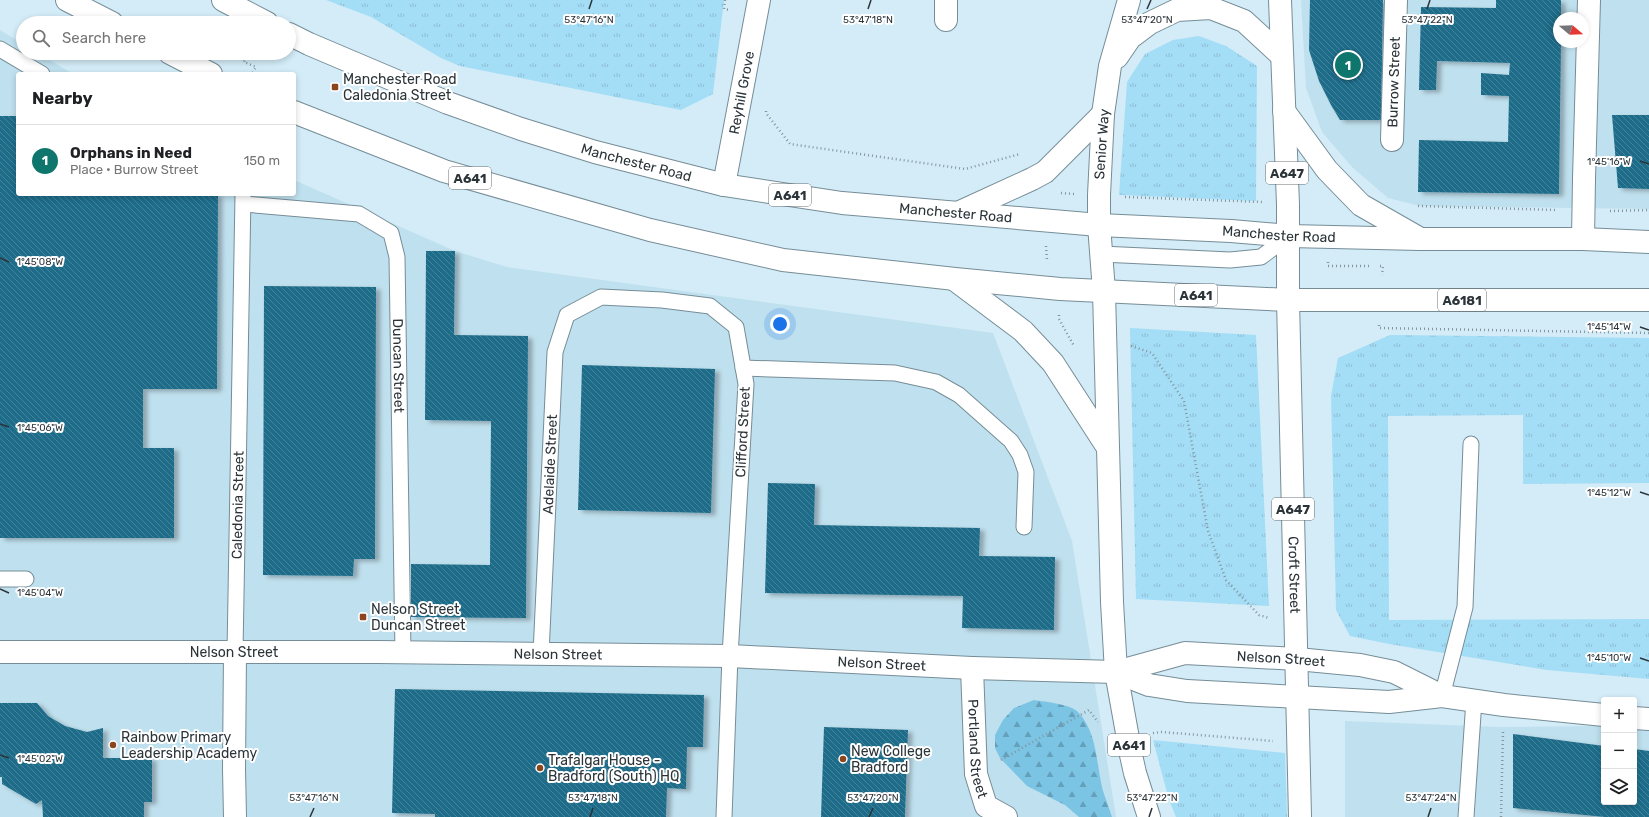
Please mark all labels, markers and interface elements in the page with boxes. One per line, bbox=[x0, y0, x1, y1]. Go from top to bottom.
north arrow bbox=[1553, 12, 1589, 48]
text: 53°47'16"N bbox=[564, 14, 614, 26]
text: 53°47'18"N bbox=[843, 14, 893, 26]
text: 53°47'20"N bbox=[1121, 14, 1173, 26]
text: 53°47'22"N bbox=[1401, 14, 1453, 26]
search box bbox=[16, 16, 296, 60]
icon: search bbox=[30, 27, 52, 49]
text: Search here bbox=[62, 29, 146, 47]
street label: Burrow Street bbox=[1384, 36, 1403, 128]
street label: Reyhill Grove bbox=[725, 49, 758, 136]
pin: 1 bbox=[1335, 50, 1361, 80]
place label: Manchester Road Caledonia Street bbox=[343, 71, 456, 104]
marker: Manchester Road Caledonia Street bbox=[330, 82, 340, 92]
text: Nearby bbox=[32, 88, 93, 108]
street label: Senior Way bbox=[1091, 108, 1113, 180]
street label: Manchester Road bbox=[579, 140, 693, 185]
text: Orphans in Need bbox=[70, 144, 192, 162]
text: 1 bbox=[42, 153, 48, 168]
text: 150 m bbox=[244, 153, 280, 168]
text: 1°45'16"W bbox=[1587, 156, 1631, 168]
text: Place · Burrow Street bbox=[70, 162, 198, 177]
road number: A647 bbox=[1266, 162, 1308, 184]
road number: A641 bbox=[449, 167, 491, 189]
road number: A641 bbox=[769, 184, 811, 206]
street label: Manchester Road bbox=[898, 199, 1013, 226]
street label: Manchester Road bbox=[1222, 222, 1336, 246]
text: 1°45'08"W bbox=[17, 256, 63, 268]
road number: A641 bbox=[1175, 284, 1217, 306]
road number: A6181 bbox=[1438, 289, 1486, 311]
your location bbox=[770, 314, 790, 334]
street label: Duncan Street bbox=[389, 318, 408, 413]
text: 1°45'14"W bbox=[1587, 321, 1631, 333]
street label: Clifford Street bbox=[732, 386, 754, 478]
street label: Adelaide Street bbox=[539, 413, 561, 515]
text: 1°45'06"W bbox=[17, 422, 63, 434]
street label: Caledonia Street bbox=[228, 450, 247, 559]
text: 1°45'12"W bbox=[1587, 487, 1631, 499]
road number: A647 bbox=[1272, 498, 1314, 520]
street label: Croft Street bbox=[1285, 536, 1304, 614]
text: 1°45'04"W bbox=[17, 587, 63, 599]
place label: Nelson Street Duncan Street bbox=[371, 601, 466, 634]
marker: Nelson Street Duncan Street bbox=[358, 612, 368, 622]
street label: Nelson Street bbox=[190, 644, 279, 661]
street label: Nelson Street bbox=[514, 645, 603, 663]
street label: Nelson Street bbox=[1236, 647, 1326, 670]
text: 1°45'10"W bbox=[1587, 652, 1631, 664]
street label: Nelson Street bbox=[837, 653, 927, 674]
map controls bbox=[1601, 697, 1637, 805]
button: + bbox=[1601, 697, 1637, 733]
street label: Portland Street bbox=[965, 699, 992, 801]
place label: Rainbow Primary Leadership Academy bbox=[121, 729, 257, 762]
button: − bbox=[1601, 733, 1637, 769]
road number: A641 bbox=[1108, 734, 1150, 756]
marker: Rainbow Primary Leadership Academy bbox=[108, 740, 118, 750]
place label: New College Bradford bbox=[851, 743, 931, 776]
place label: Trafalgar House - Bradford (South) HQ bbox=[548, 752, 680, 785]
text: 1°45'02"W bbox=[17, 753, 63, 765]
marker: New College Bradford bbox=[838, 754, 848, 764]
marker: Trafalgar House - Bradford (South) HQ bbox=[535, 763, 545, 773]
button: layers bbox=[1601, 769, 1637, 805]
text: 53°47'16"N bbox=[289, 792, 339, 804]
text: 53°47'18"N bbox=[568, 792, 618, 804]
text: 53°47'20"N bbox=[847, 792, 899, 804]
text: 53°47'22"N bbox=[1126, 792, 1178, 804]
text: 53°47'24"N bbox=[1405, 792, 1457, 804]

